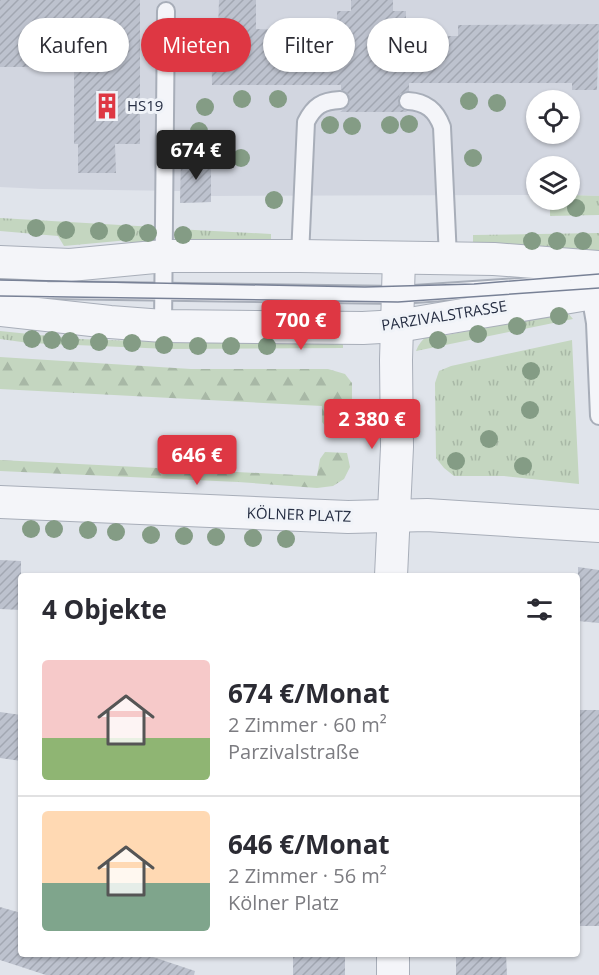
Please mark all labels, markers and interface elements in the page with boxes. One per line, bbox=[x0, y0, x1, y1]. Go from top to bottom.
chip: Kaufen bbox=[18, 18, 129, 72]
chip: Mieten bbox=[141, 18, 251, 72]
chip: Filter bbox=[263, 18, 355, 72]
chip: Neu bbox=[367, 18, 449, 72]
map controls bbox=[526, 90, 580, 210]
button: locate bbox=[526, 90, 580, 144]
building icon: HS19 bbox=[92, 91, 122, 121]
place label: HS19 bbox=[127, 95, 163, 115]
pin: 674 € bbox=[154, 130, 238, 181]
text: 674 € bbox=[171, 136, 221, 163]
button: layers bbox=[526, 156, 580, 210]
street label: PARZIVALSTRASSE bbox=[380, 295, 508, 335]
pin: 700 € bbox=[259, 300, 343, 351]
text: 700 € bbox=[276, 306, 326, 333]
pin: 2 380 € bbox=[317, 399, 427, 450]
text: 2 380 € bbox=[338, 405, 406, 432]
pin: 646 € bbox=[155, 435, 239, 486]
text: 646 € bbox=[172, 441, 222, 468]
street label: KÖLNER PLATZ bbox=[246, 502, 352, 526]
text: 4 Objekte bbox=[42, 591, 167, 627]
icon: filters bbox=[523, 593, 556, 626]
text: 674 €/Monat bbox=[228, 675, 390, 711]
icon: home bbox=[90, 684, 162, 756]
text: 2 Zimmer · 60 m² bbox=[228, 711, 387, 738]
text: Parzivalstraße bbox=[228, 738, 360, 765]
text: 646 €/Monat bbox=[228, 826, 390, 862]
icon: home bbox=[90, 835, 162, 907]
text: 2 Zimmer · 56 m² bbox=[228, 862, 387, 889]
text: Kölner Platz bbox=[228, 889, 339, 916]

